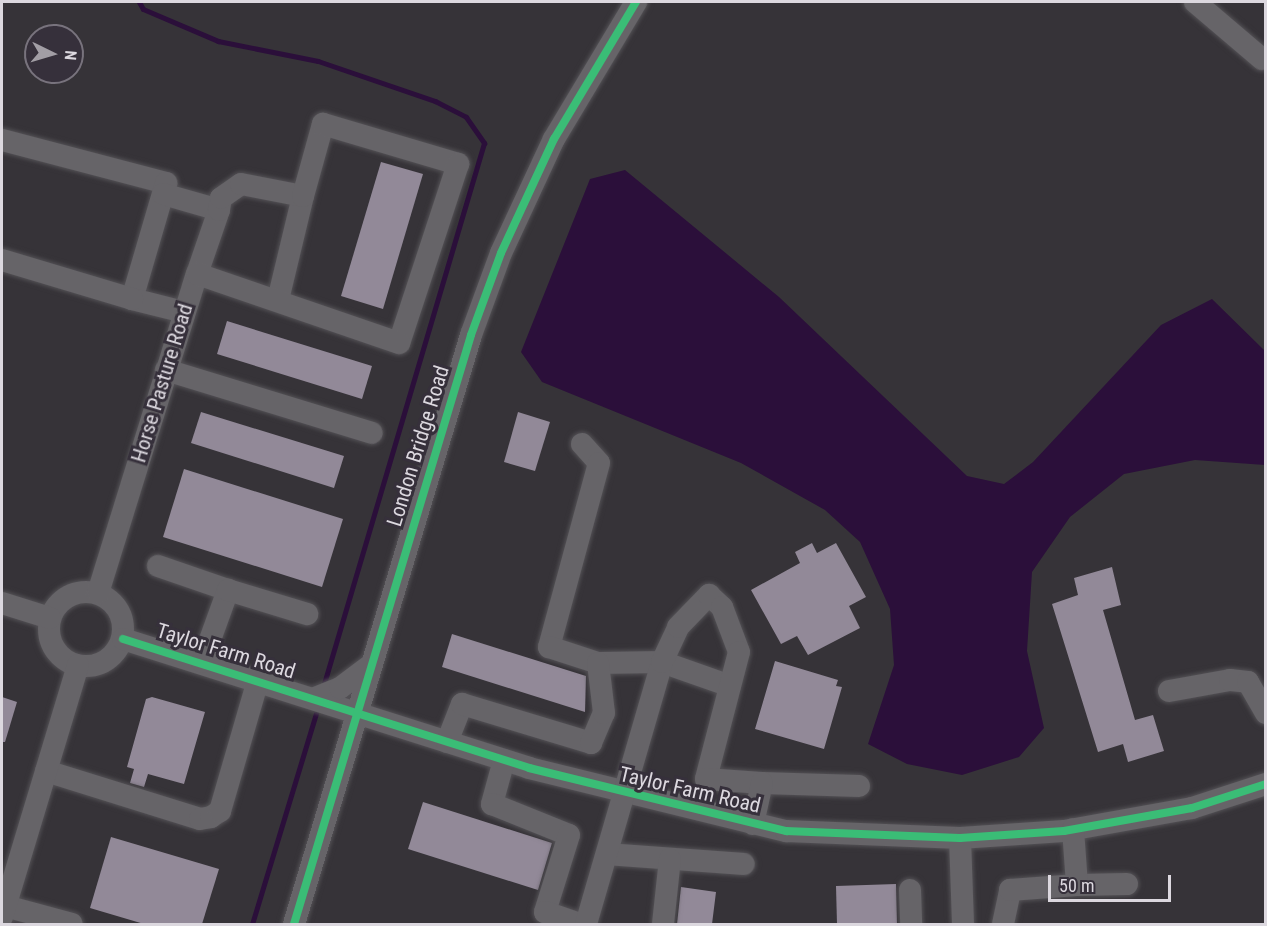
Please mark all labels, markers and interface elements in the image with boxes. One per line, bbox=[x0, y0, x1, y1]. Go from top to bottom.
north arrow bbox=[24, 24, 84, 84]
text: N bbox=[61, 50, 80, 61]
street label: Horse Pasture Road bbox=[126, 301, 198, 465]
street label: London Bridge Road bbox=[382, 362, 454, 530]
street label: Taylor Farm Road bbox=[153, 618, 299, 684]
street label: Taylor Farm Road bbox=[617, 762, 763, 818]
scale bar bbox=[1051, 863, 1174, 901]
text: 50 m bbox=[1059, 875, 1094, 896]

